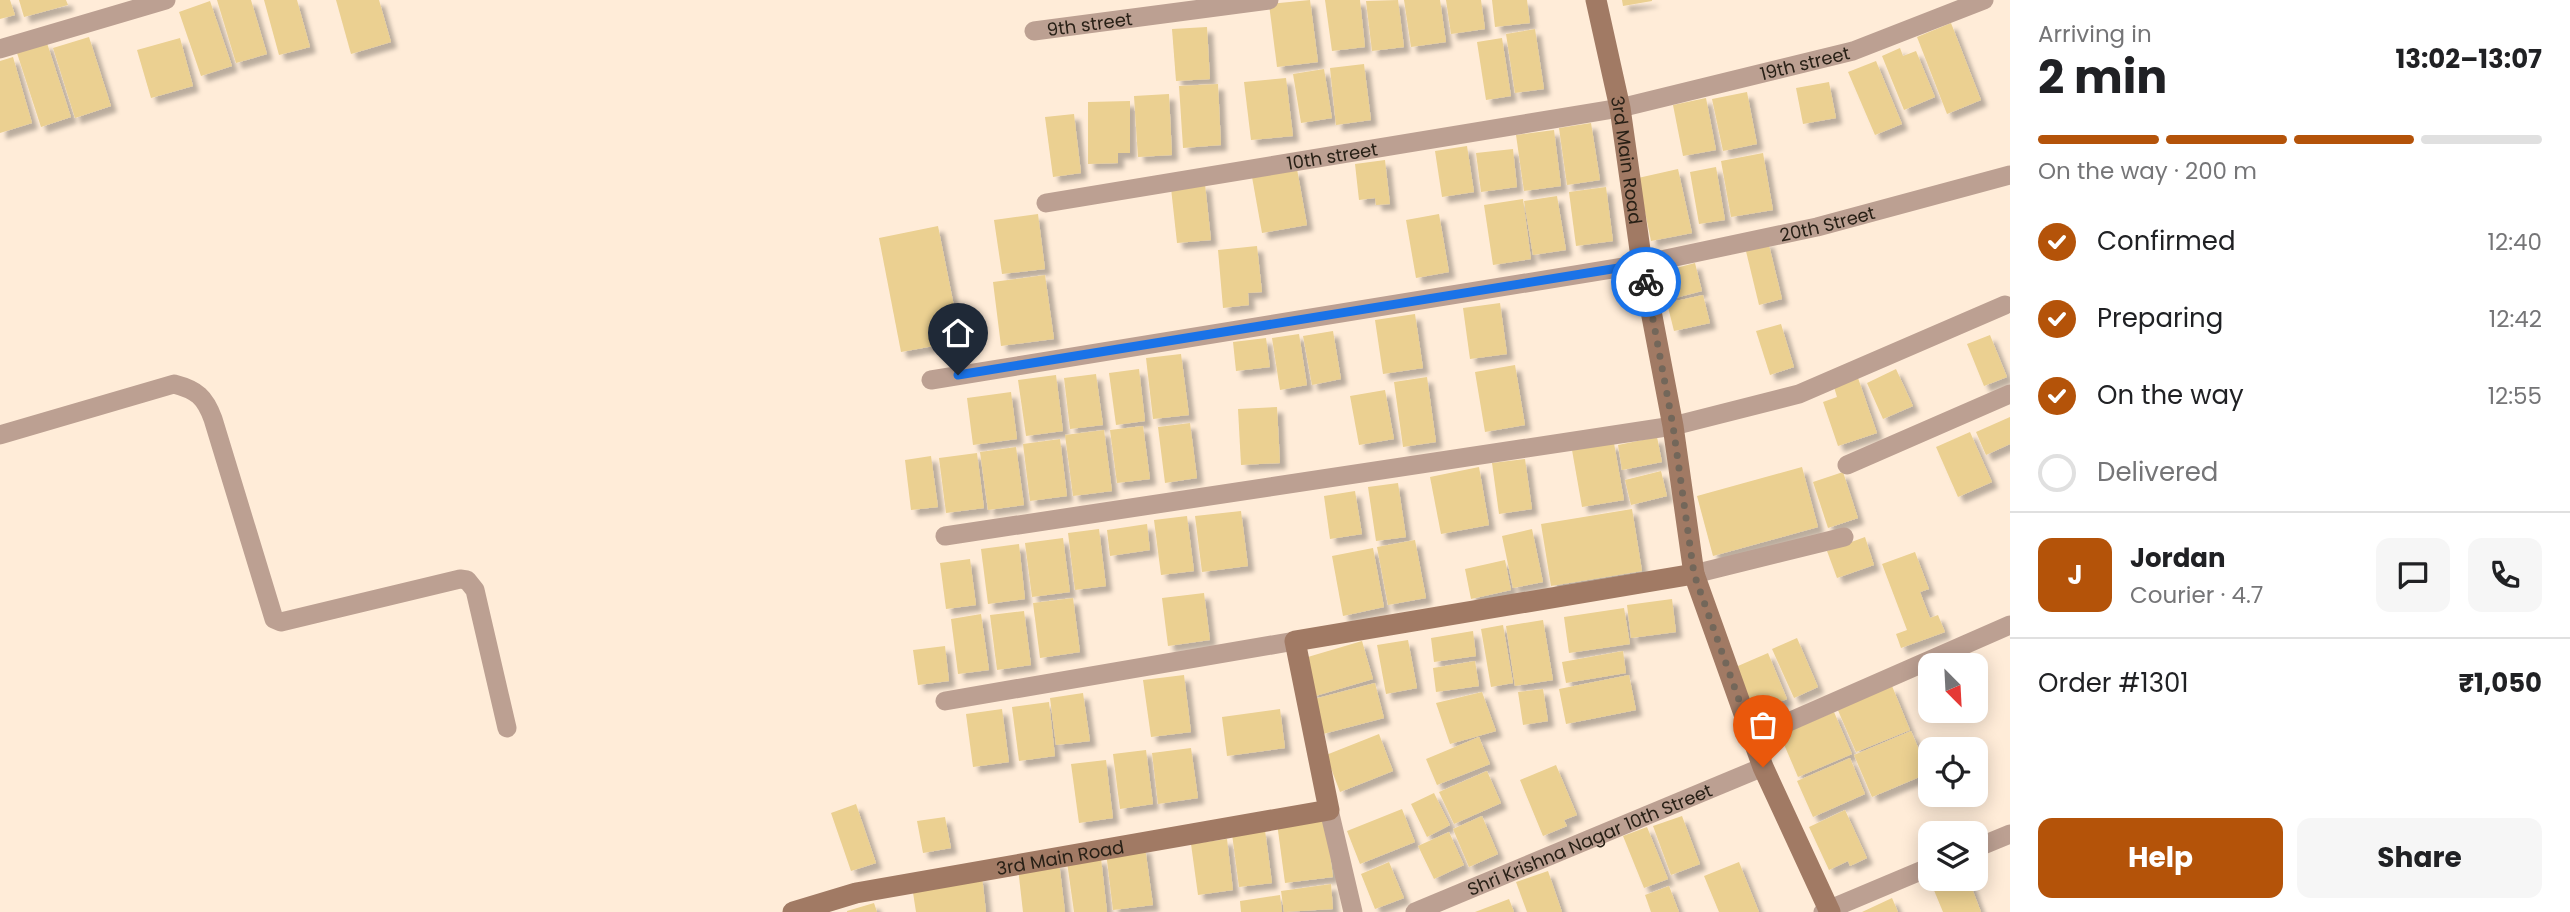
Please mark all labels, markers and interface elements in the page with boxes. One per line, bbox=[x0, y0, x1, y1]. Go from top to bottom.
street label: 9th street bbox=[1045, 6, 1134, 42]
text: Arriving in bbox=[2038, 18, 2152, 50]
street label: 19th street bbox=[1757, 40, 1852, 86]
text: 13:02–13:07 bbox=[2395, 41, 2542, 77]
text: 2 min bbox=[2038, 45, 2167, 109]
street label: 3rd Main Road bbox=[1605, 93, 1649, 226]
street label: 10th street bbox=[1285, 136, 1379, 175]
text: On the way · 200 m bbox=[2038, 155, 2257, 187]
street label: 20th Street bbox=[1777, 199, 1878, 247]
icon: check bbox=[2038, 223, 2076, 261]
text: Confirmed bbox=[2097, 223, 2235, 259]
text: 12:40 bbox=[2488, 226, 2542, 258]
courier bbox=[1611, 247, 1681, 317]
icon: bike bbox=[1627, 263, 1665, 301]
icon: check bbox=[2038, 300, 2076, 338]
text: Preparing bbox=[2097, 300, 2223, 336]
pin bbox=[928, 303, 988, 375]
text: 12:42 bbox=[2489, 303, 2542, 335]
icon: home bbox=[939, 314, 977, 352]
icon: check bbox=[2038, 377, 2076, 415]
text: On the way bbox=[2097, 377, 2244, 413]
text: 12:55 bbox=[2488, 380, 2542, 412]
text: Delivered bbox=[2097, 454, 2218, 490]
button: chat bbox=[2376, 538, 2450, 612]
button: phone bbox=[2468, 538, 2542, 612]
text: Jordan bbox=[2130, 540, 2226, 576]
text: J bbox=[2067, 557, 2083, 593]
text: Courier · 4.7 bbox=[2130, 579, 2263, 611]
north arrow bbox=[1918, 653, 1988, 723]
map controls bbox=[1918, 653, 1988, 891]
text: Order #1301 bbox=[2038, 665, 2189, 701]
text: ₹1,050 bbox=[2458, 665, 2542, 701]
pin bbox=[1733, 695, 1793, 767]
icon: bag bbox=[1744, 706, 1782, 744]
button: locate bbox=[1918, 737, 1988, 807]
street label: Shri Krishna Nagar 10th Street bbox=[1463, 777, 1716, 901]
button: Help bbox=[2038, 818, 2283, 898]
button: Share bbox=[2297, 818, 2542, 898]
button: layers bbox=[1918, 821, 1988, 891]
street label: 3rd Main Road bbox=[994, 834, 1126, 881]

